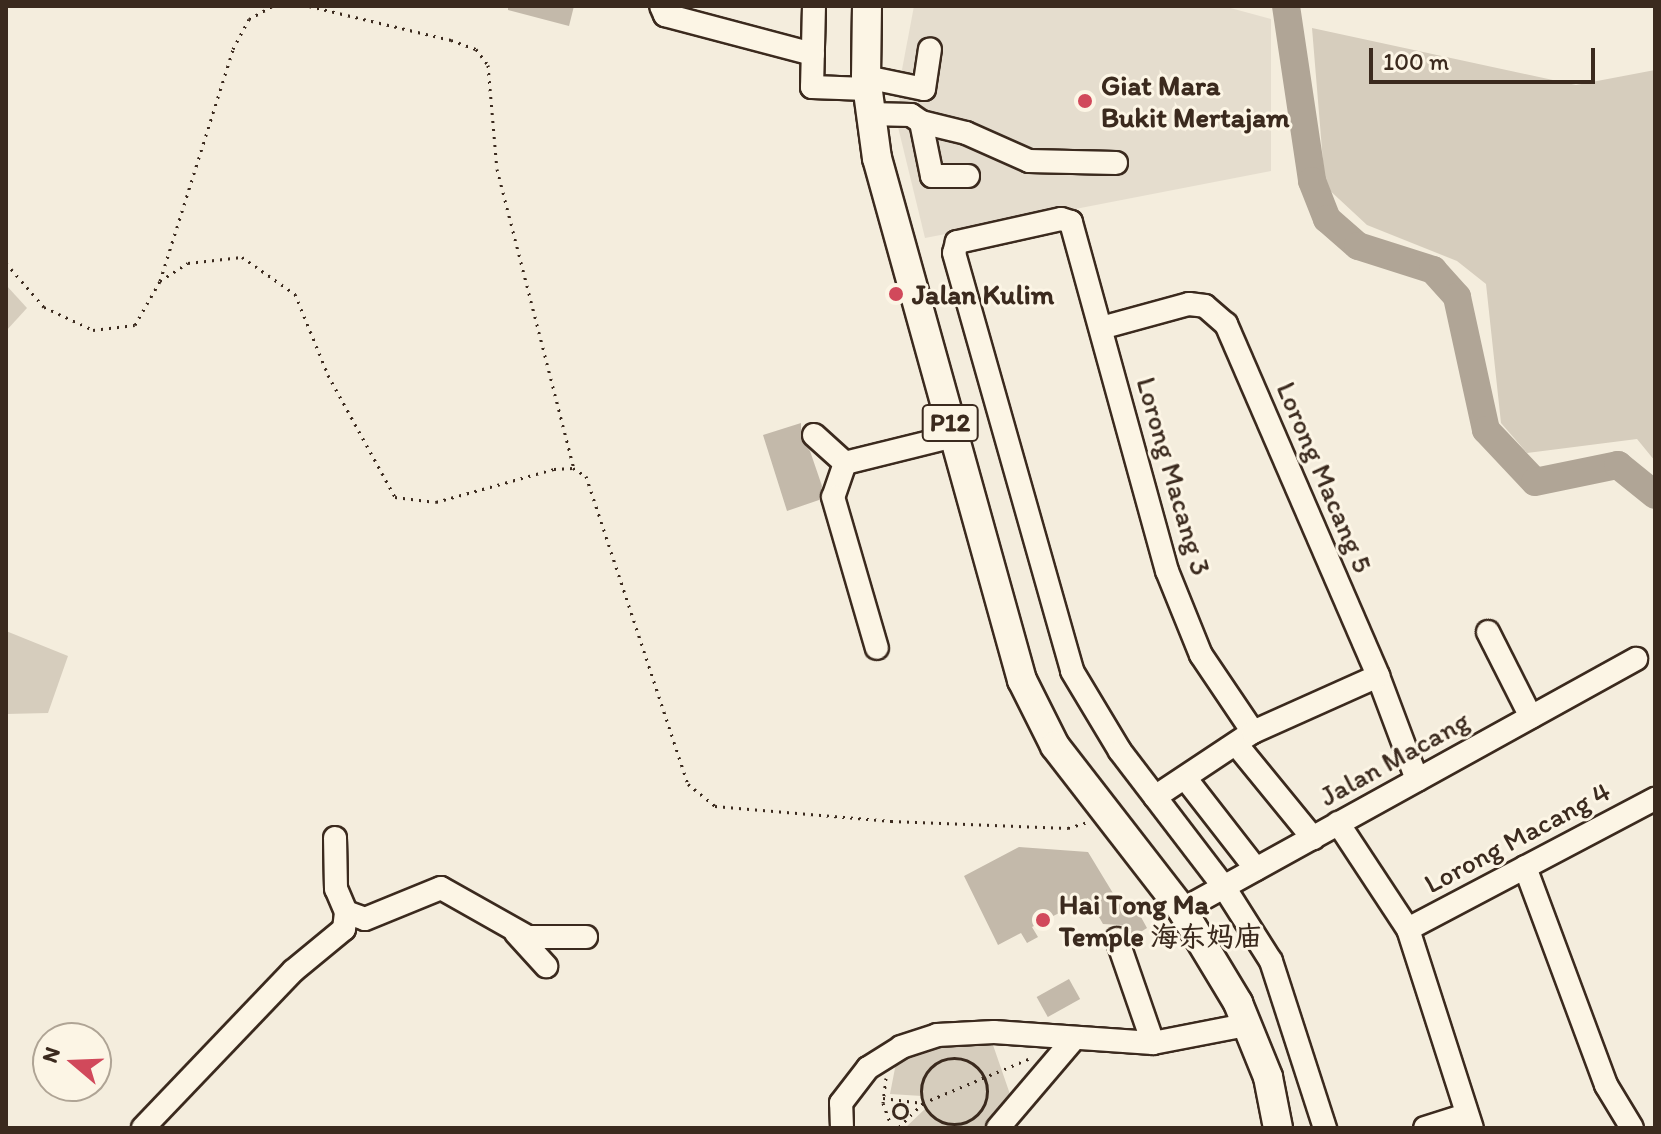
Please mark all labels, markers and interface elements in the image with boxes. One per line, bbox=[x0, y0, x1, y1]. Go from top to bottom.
scale bar bbox=[1373, 32, 1599, 82]
text: 100 m bbox=[1383, 47, 1449, 76]
place label: Giat Mara Bukit Mertajam bbox=[1101, 68, 1289, 134]
marker: Giat Mara Bukit Mertajam bbox=[1076, 92, 1094, 110]
place label: Jalan Kulim bbox=[912, 277, 1053, 311]
marker: Jalan Kulim bbox=[887, 285, 905, 303]
street label: Lorong Macang 3 bbox=[1130, 373, 1218, 579]
street label: Lorong Macang 5 bbox=[1270, 377, 1380, 577]
road number: P12 bbox=[920, 401, 980, 445]
street label: Jalan Macang bbox=[1314, 704, 1474, 812]
street label: Lorong Macang 4 bbox=[1418, 774, 1616, 900]
place label: Hai Tong Ma Temple 海东妈庙 bbox=[1059, 887, 1262, 953]
marker: Hai Tong Ma Temple 海东妈庙 bbox=[1034, 911, 1052, 929]
north arrow bbox=[32, 1022, 112, 1102]
text: N bbox=[36, 1043, 66, 1066]

